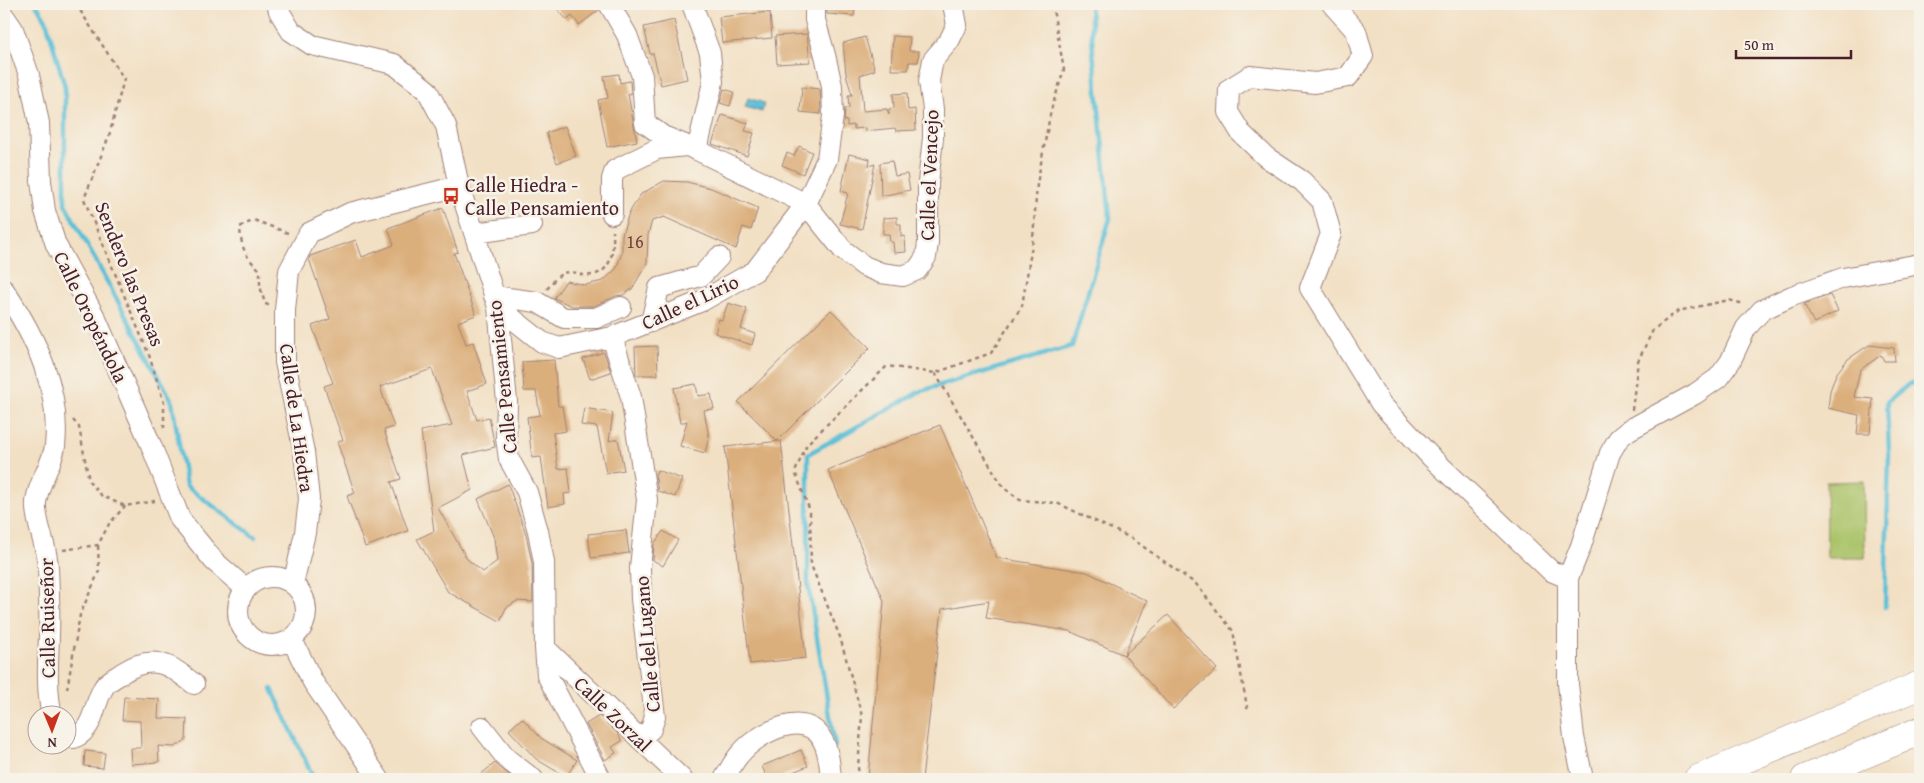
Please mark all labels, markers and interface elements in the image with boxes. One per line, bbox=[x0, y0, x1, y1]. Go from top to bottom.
scale bar bbox=[1736, 28, 1852, 60]
text: 50 m bbox=[1744, 34, 1775, 55]
street label: Calle el Vencejo bbox=[912, 109, 945, 241]
place label: Calle Hiedra - Calle Pensamiento bbox=[465, 170, 619, 222]
bus stop icon: Calle Hiedra - Calle Pensamiento bbox=[441, 186, 461, 206]
street label: Sendero las Presas bbox=[88, 197, 173, 351]
house number: 16 bbox=[626, 228, 644, 255]
street label: Calle Oropéndola bbox=[47, 246, 136, 388]
street label: Calle el Lirio bbox=[636, 266, 743, 337]
street label: Calle Pensamiento bbox=[479, 299, 524, 455]
street label: Calle de La Hiedra bbox=[273, 342, 322, 495]
street label: Calle Ruiseñor bbox=[31, 558, 62, 678]
street label: Calle del Lugano bbox=[626, 575, 667, 713]
street label: Calle Zorzal bbox=[568, 669, 659, 758]
north arrow bbox=[28, 706, 78, 756]
text: N bbox=[47, 733, 57, 753]

